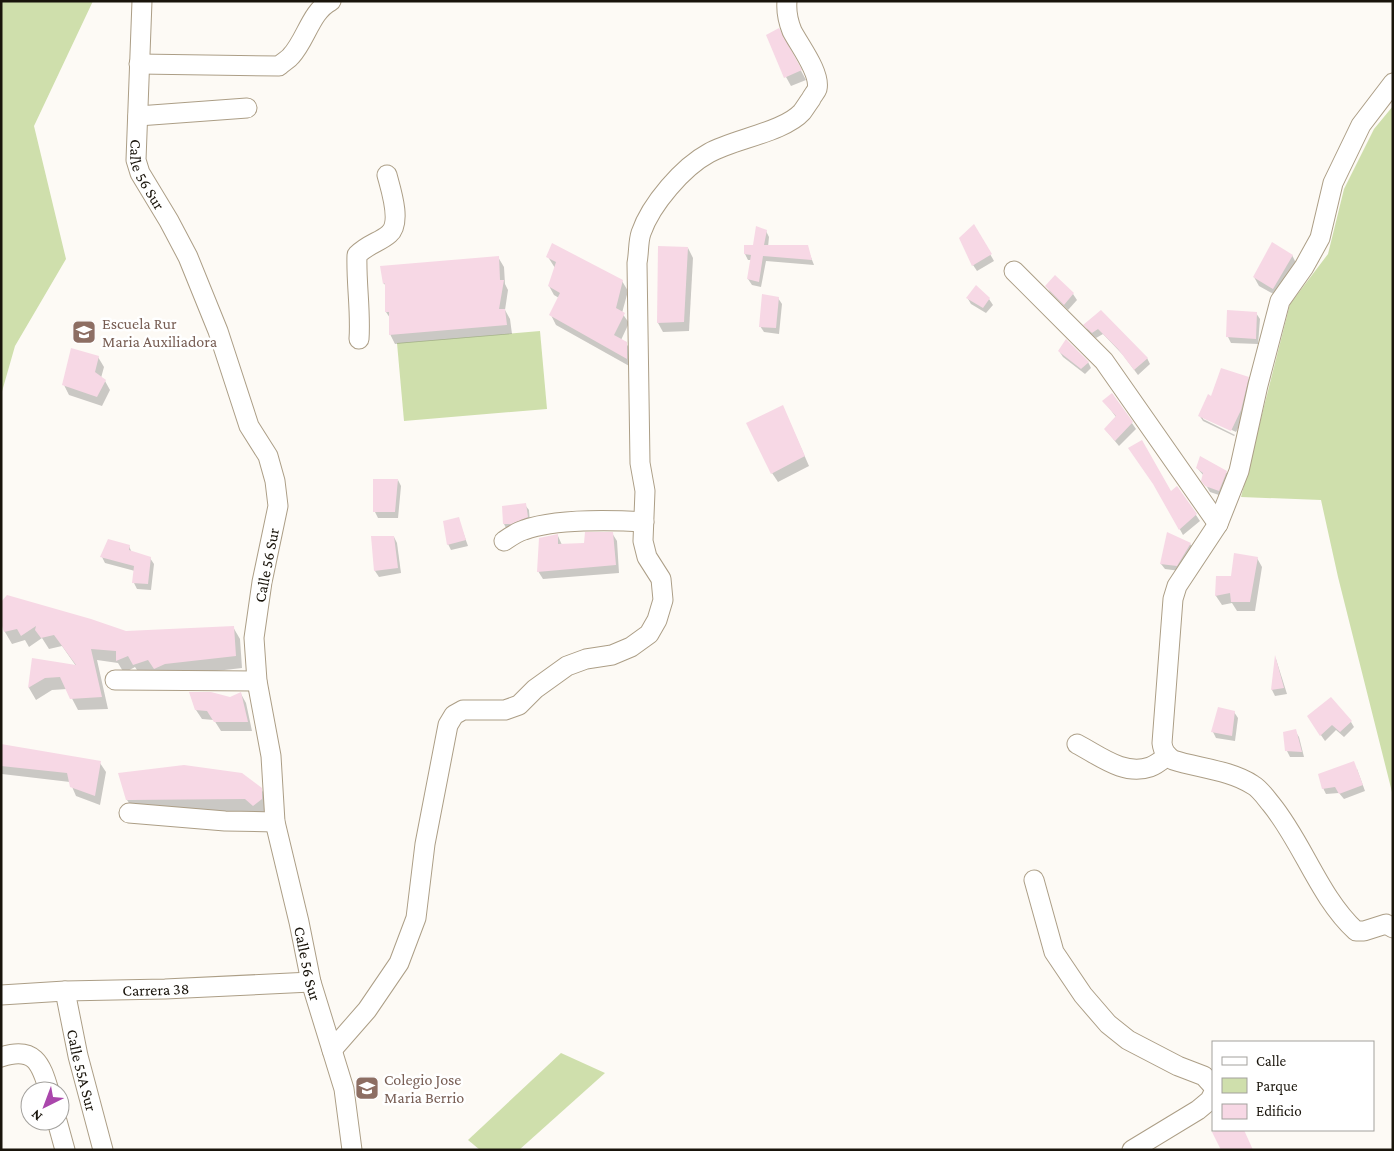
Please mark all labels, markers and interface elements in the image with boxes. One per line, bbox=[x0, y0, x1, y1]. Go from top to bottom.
street label: Calle 56 Sur bbox=[127, 139, 168, 213]
place label: Escuela Rur Maria Auxiliadora bbox=[102, 315, 218, 350]
school or university icon: Escuela Rur Maria Auxiliadora bbox=[71, 319, 97, 345]
street label: Calle 56 Sur bbox=[251, 526, 282, 604]
street label: Calle 56 Sur bbox=[291, 925, 324, 1003]
street label: Carrera 38 bbox=[122, 980, 190, 999]
street label: Calle 55A Sur bbox=[64, 1028, 100, 1113]
legend bbox=[1212, 1041, 1374, 1131]
text: Calle bbox=[1256, 1053, 1287, 1069]
place label: Colegio Jose Maria Berrio bbox=[384, 1071, 464, 1106]
school or university icon: Colegio Jose Maria Berrio bbox=[354, 1075, 380, 1101]
text: Parque bbox=[1256, 1078, 1298, 1095]
north arrow bbox=[20, 1081, 70, 1131]
text: Edificio bbox=[1256, 1103, 1302, 1119]
text: N bbox=[27, 1106, 45, 1125]

